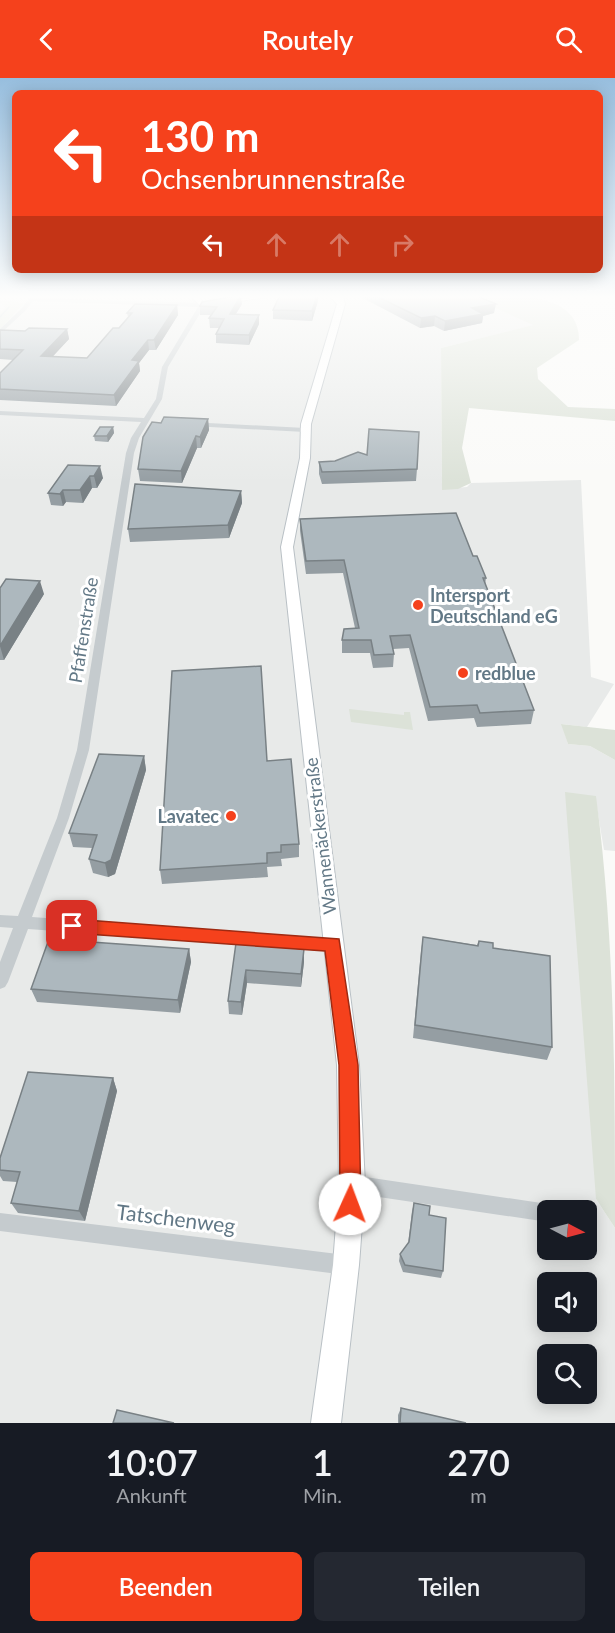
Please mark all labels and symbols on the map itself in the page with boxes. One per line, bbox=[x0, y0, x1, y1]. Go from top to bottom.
street label: Pfaffenstraße bbox=[64, 576, 102, 684]
place label: Intersport Deutschland eG bbox=[430, 584, 558, 627]
marker: Intersport Deutschland eG bbox=[411, 598, 425, 612]
place label: redblue bbox=[475, 662, 536, 684]
marker: redblue bbox=[456, 666, 470, 680]
street label: Wannenäckerstraße bbox=[299, 756, 341, 916]
place label: Lavatec bbox=[158, 805, 219, 827]
marker: Lavatec bbox=[224, 809, 238, 823]
pin bbox=[46, 900, 97, 951]
position arrow bbox=[318, 1172, 382, 1236]
street label: Tatschenweg bbox=[115, 1198, 237, 1238]
north arrow bbox=[537, 1200, 597, 1260]

